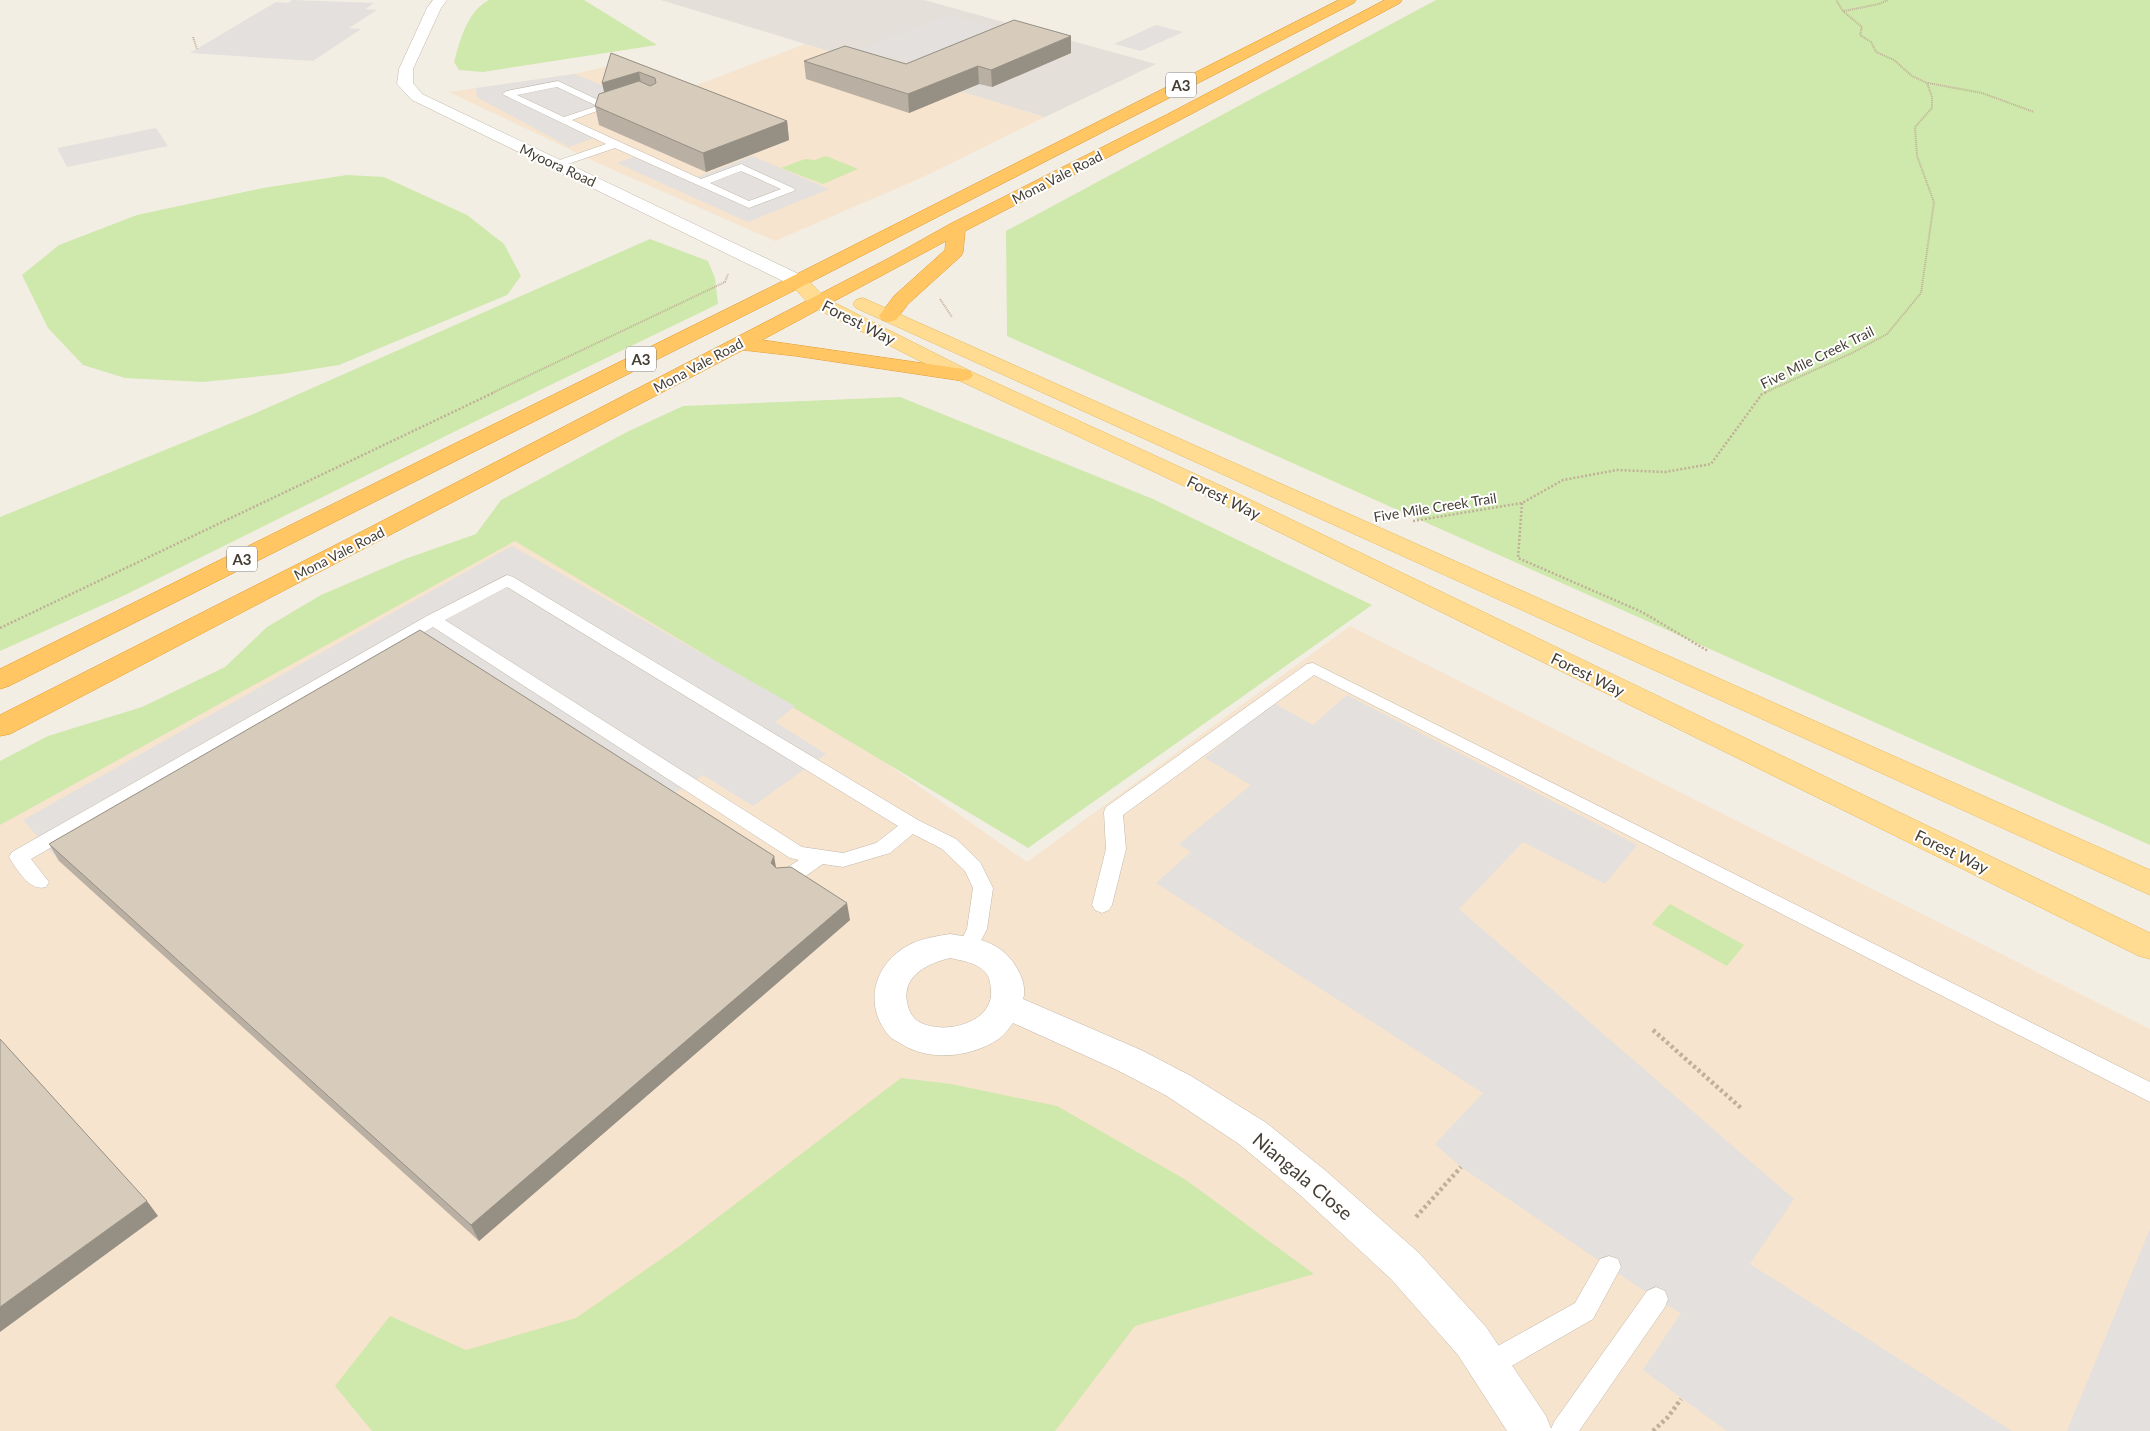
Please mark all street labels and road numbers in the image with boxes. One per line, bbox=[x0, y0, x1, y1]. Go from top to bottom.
road number: A3 bbox=[1166, 72, 1196, 98]
street label: Myoora Road bbox=[517, 140, 599, 190]
street label: Mona Vale Road bbox=[1009, 147, 1105, 207]
street label: Forest Way bbox=[819, 295, 899, 349]
street label: Five Mile Creek Trail bbox=[1757, 322, 1877, 392]
street label: Mona Vale Road bbox=[650, 334, 746, 396]
road number: A3 bbox=[626, 346, 656, 372]
street label: Forest Way bbox=[1184, 471, 1265, 523]
street label: Five Mile Creek Trail bbox=[1372, 489, 1498, 525]
street label: Mona Vale Road bbox=[291, 523, 387, 583]
road number: A3 bbox=[227, 546, 257, 572]
street label: Forest Way bbox=[1548, 648, 1629, 700]
street label: Forest Way bbox=[1912, 825, 1993, 877]
street label: Niangala Close bbox=[1248, 1128, 1358, 1224]

